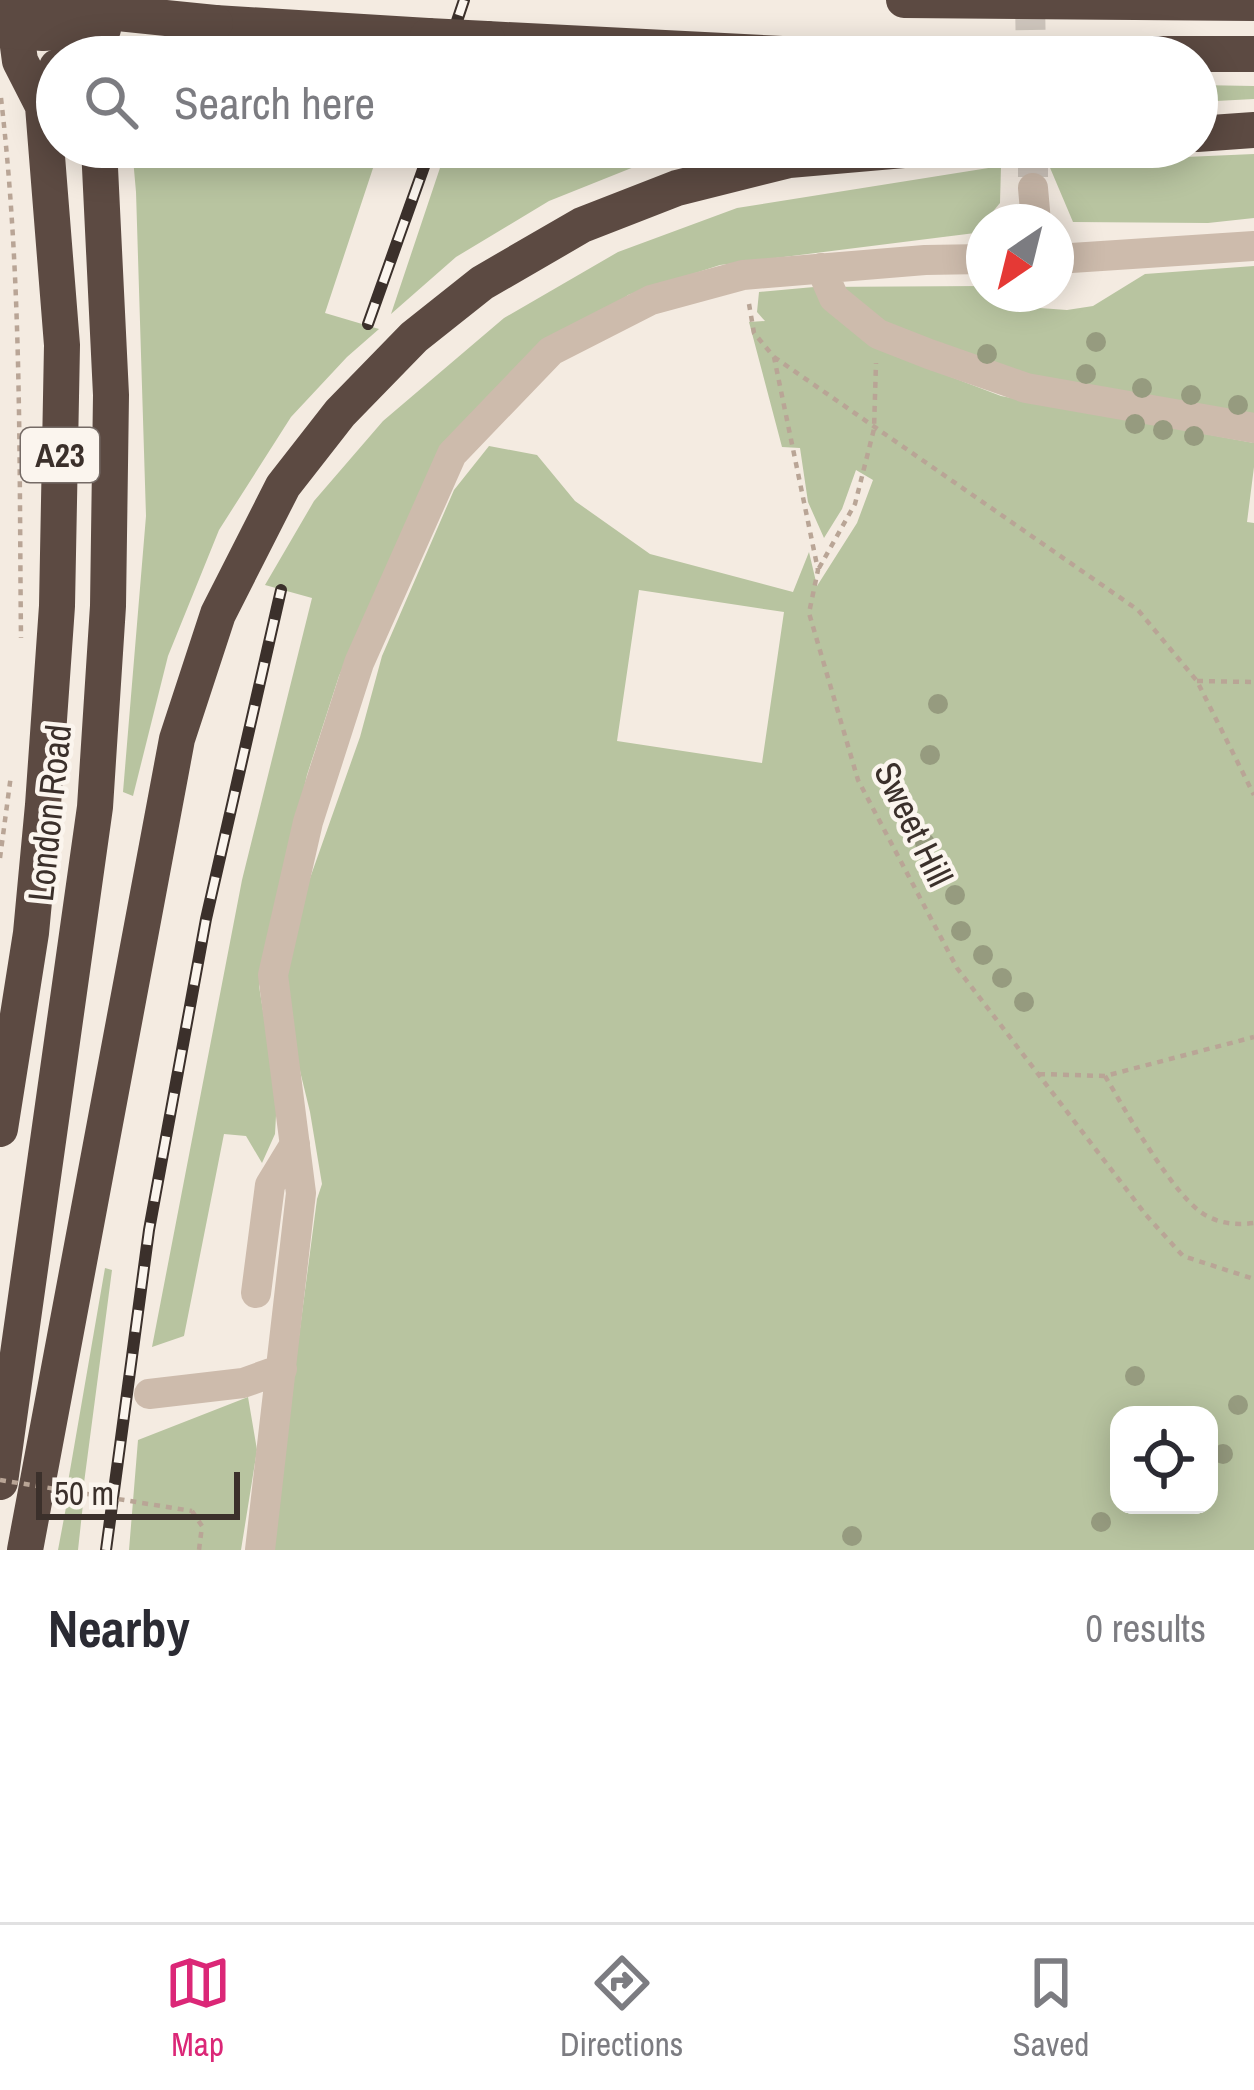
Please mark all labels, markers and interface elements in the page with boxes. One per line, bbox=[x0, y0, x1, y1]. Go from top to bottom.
search box bbox=[36, 36, 1218, 168]
icon: search bbox=[78, 69, 144, 135]
text: Search here bbox=[174, 72, 375, 133]
north arrow bbox=[966, 204, 1074, 312]
road number: A23 bbox=[21, 428, 99, 482]
street label: London Road bbox=[16, 722, 82, 904]
street label: Sweet Hill bbox=[863, 754, 965, 894]
map controls bbox=[1110, 1406, 1218, 1514]
button: locate bbox=[1110, 1406, 1218, 1514]
scale bar bbox=[36, 1466, 240, 1519]
text: 50 m bbox=[54, 1471, 114, 1515]
text: Nearby bbox=[48, 1594, 190, 1663]
text: 0 results bbox=[1085, 1602, 1206, 1654]
tab: Map bbox=[165, 1950, 231, 2066]
tab: Directions bbox=[560, 1950, 683, 2066]
tab: Saved bbox=[1013, 1950, 1089, 2066]

